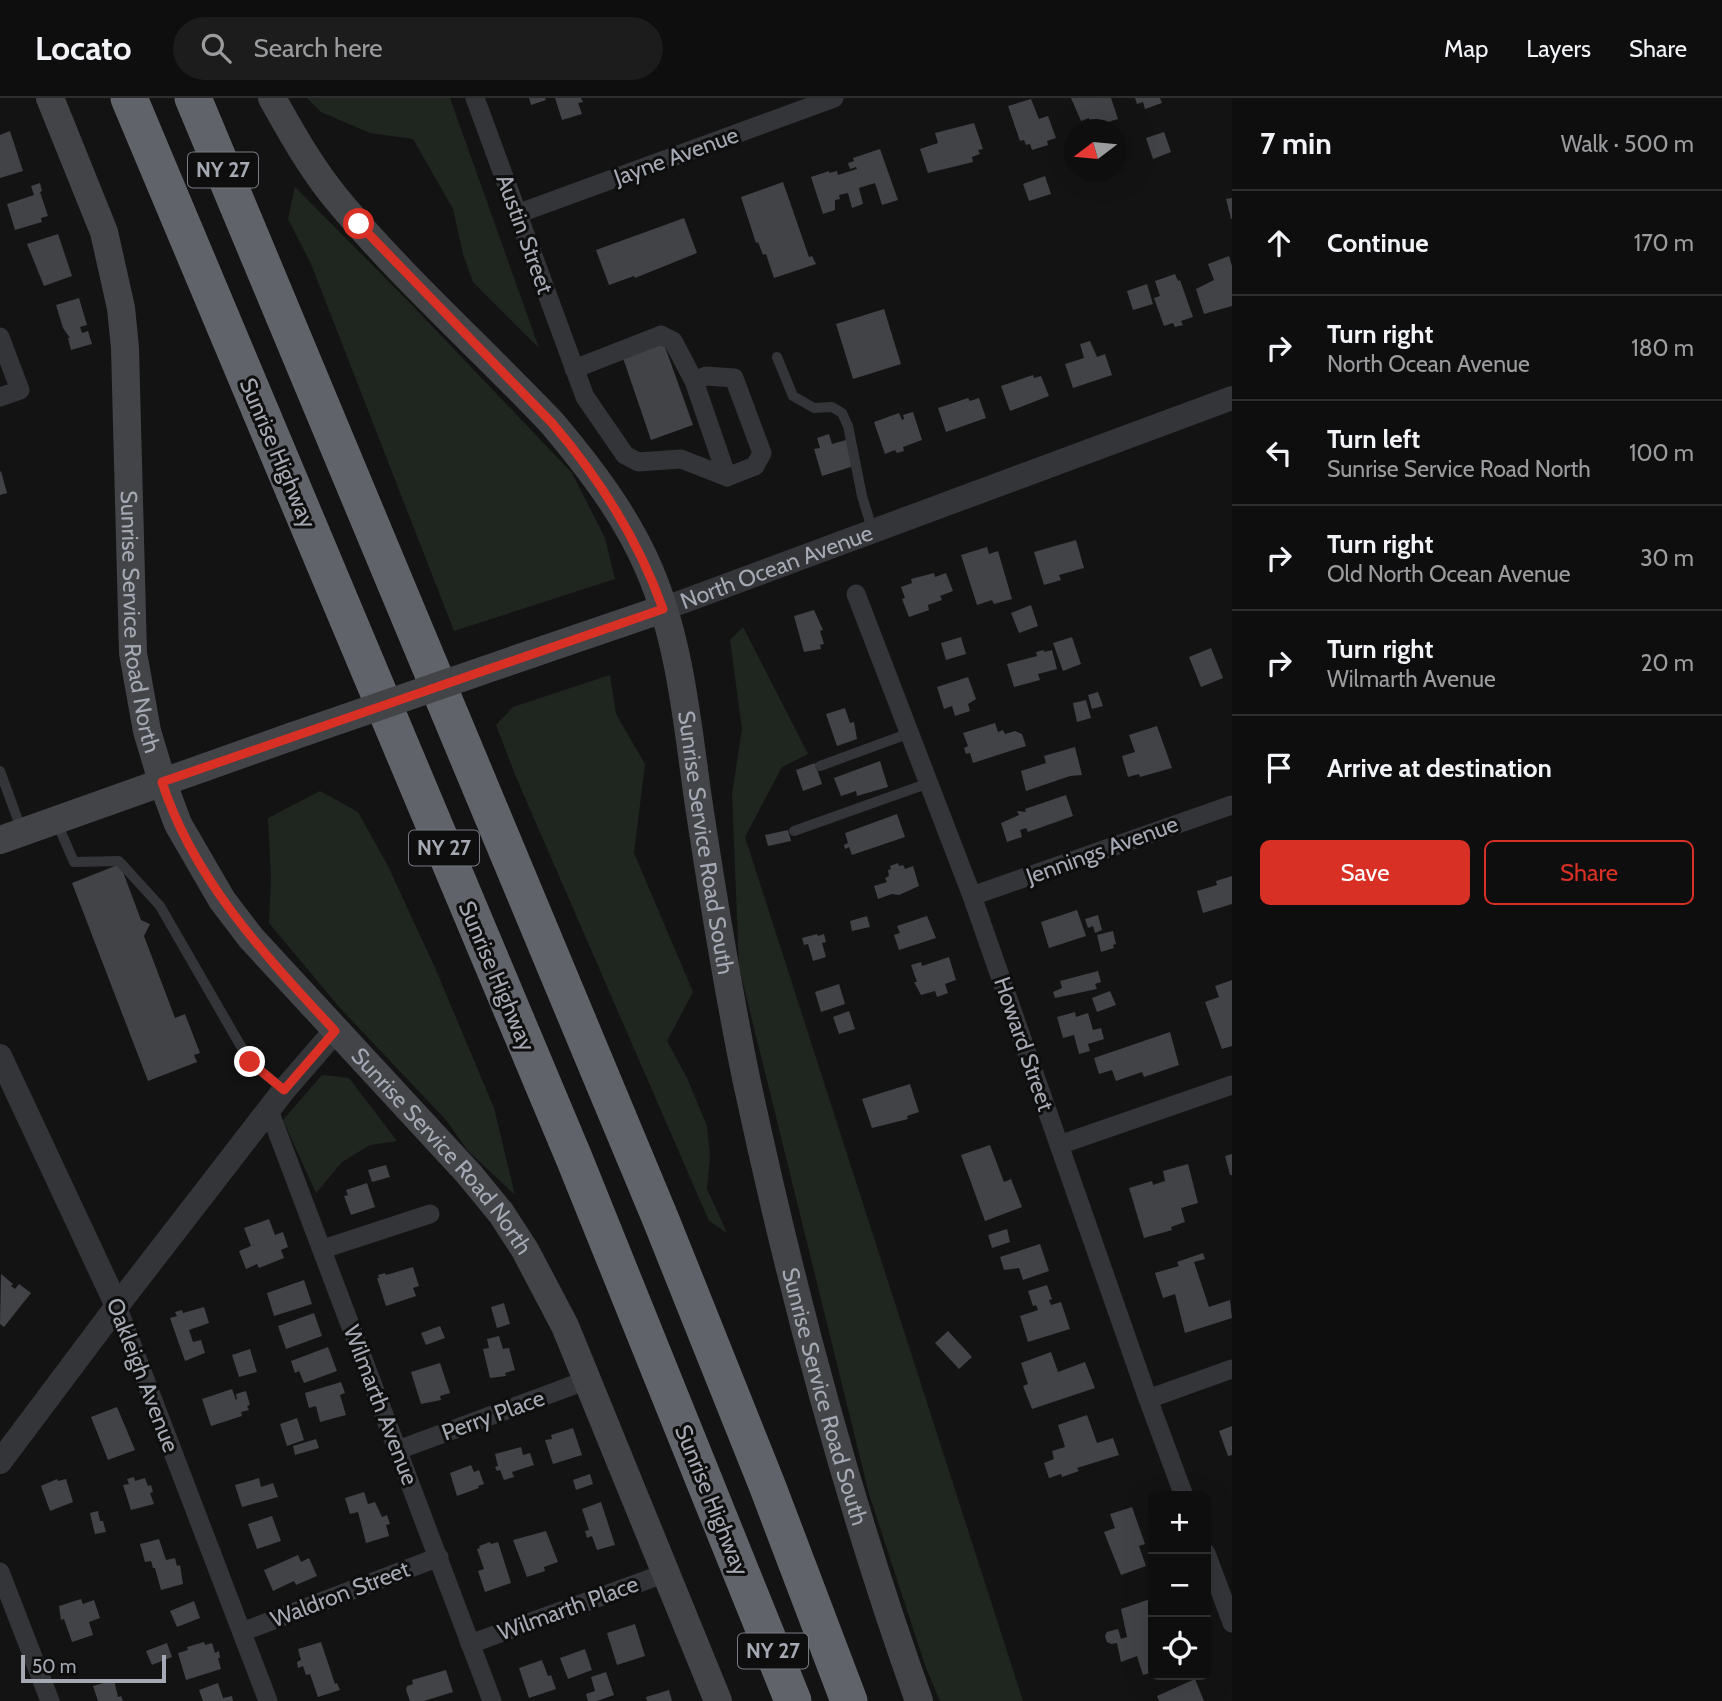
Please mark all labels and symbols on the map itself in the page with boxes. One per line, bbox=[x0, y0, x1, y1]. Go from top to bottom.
north arrow bbox=[1064, 119, 1127, 182]
street label: Jayne Avenue bbox=[609, 120, 742, 192]
road number: NY 27 bbox=[188, 153, 258, 188]
street label: Austin Street bbox=[490, 170, 560, 298]
route start bbox=[343, 208, 374, 239]
street label: Sunrise Highway bbox=[234, 374, 322, 533]
street label: Sunrise Service Road North bbox=[115, 490, 167, 756]
street label: North Ocean Avenue bbox=[676, 518, 877, 615]
street label: Sunrise Service Road South bbox=[672, 709, 740, 977]
street label: Jennings Avenue bbox=[1021, 809, 1182, 891]
road number: NY 27 bbox=[409, 830, 479, 866]
street label: Sunrise Highway bbox=[453, 897, 541, 1056]
street label: Howard Street bbox=[988, 973, 1060, 1115]
street label: Sunrise Service Road North bbox=[345, 1042, 538, 1260]
route end bbox=[234, 1046, 265, 1077]
street label: Sunrise Service Road South bbox=[776, 1265, 874, 1529]
street label: Oakleigh Avenue bbox=[101, 1294, 185, 1456]
street label: Wilmarth Avenue bbox=[338, 1321, 424, 1489]
street label: Perry Place bbox=[438, 1383, 549, 1447]
street label: Sunrise Highway bbox=[669, 1420, 755, 1580]
street label: Waldron Street bbox=[266, 1555, 414, 1633]
street label: Wilmarth Place bbox=[494, 1570, 642, 1646]
road number: NY 27 bbox=[738, 1634, 808, 1668]
scale bar bbox=[21, 1652, 166, 1684]

